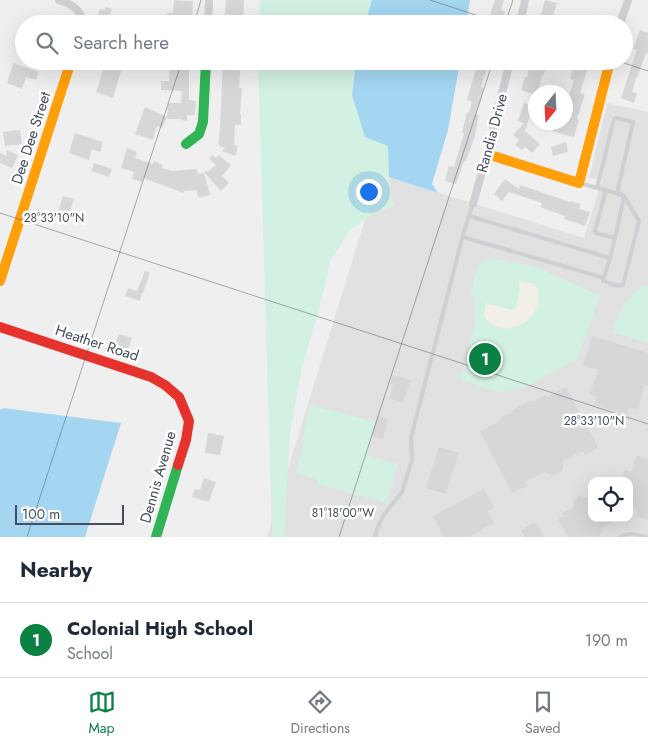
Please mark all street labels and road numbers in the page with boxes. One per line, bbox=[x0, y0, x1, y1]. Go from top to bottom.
street label: Dee Dee Street bbox=[6, 89, 56, 187]
street label: Randia Drive bbox=[471, 91, 513, 175]
street label: Heather Road bbox=[52, 319, 142, 367]
street label: Dennis Avenue bbox=[134, 428, 182, 526]

